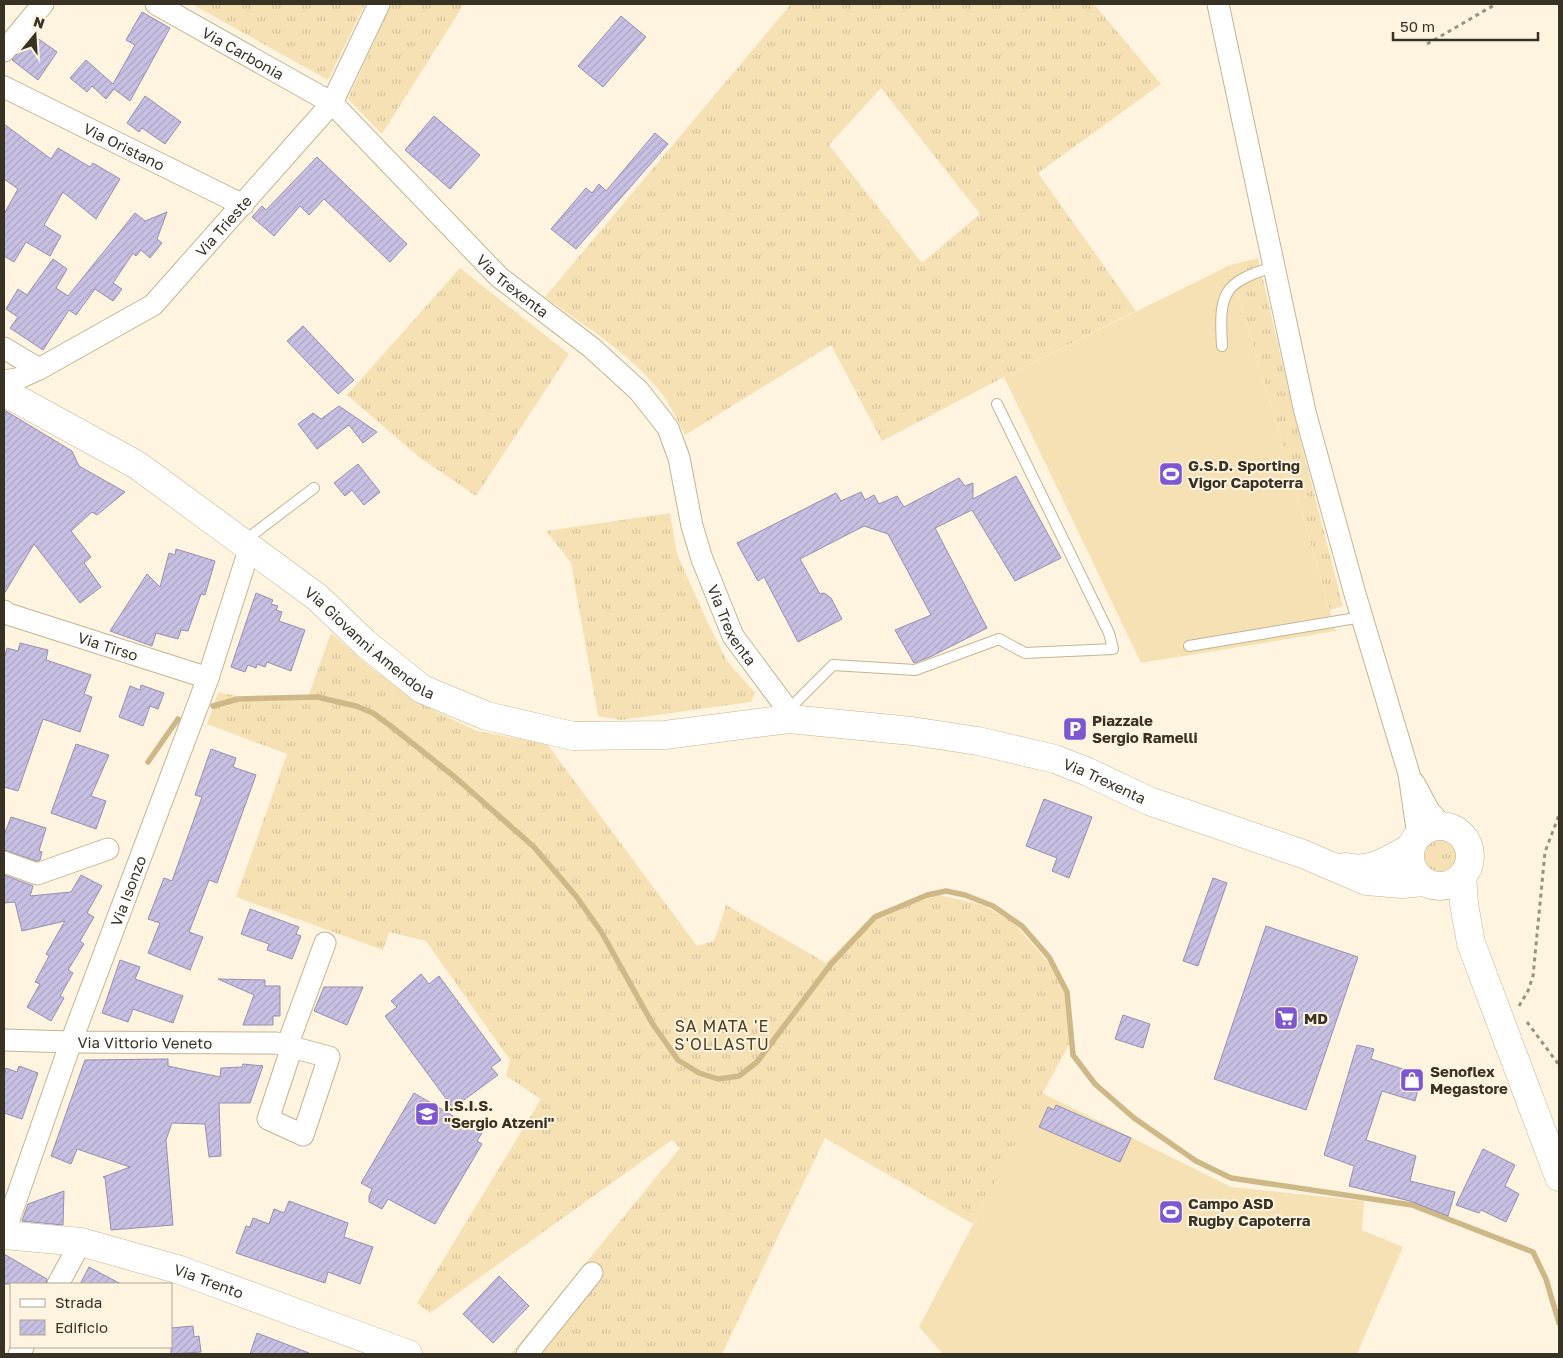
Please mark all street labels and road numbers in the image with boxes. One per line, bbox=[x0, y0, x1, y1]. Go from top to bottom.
street label: Via Carbonia bbox=[199, 23, 287, 83]
street label: Via Oristano bbox=[81, 119, 168, 174]
street label: Via Trieste bbox=[191, 191, 255, 260]
street label: Via Trexenta bbox=[473, 250, 552, 321]
street label: Via Giovanni Amendola bbox=[302, 582, 437, 702]
street label: Via Trexenta bbox=[704, 582, 760, 669]
street label: Via Tirso bbox=[75, 628, 141, 664]
street label: Via Trexenta bbox=[1061, 754, 1149, 807]
street label: Via Isonzo bbox=[106, 853, 149, 928]
street label: Via Vittorio Veneto bbox=[78, 1033, 212, 1052]
street label: Via Trento bbox=[172, 1260, 246, 1302]

